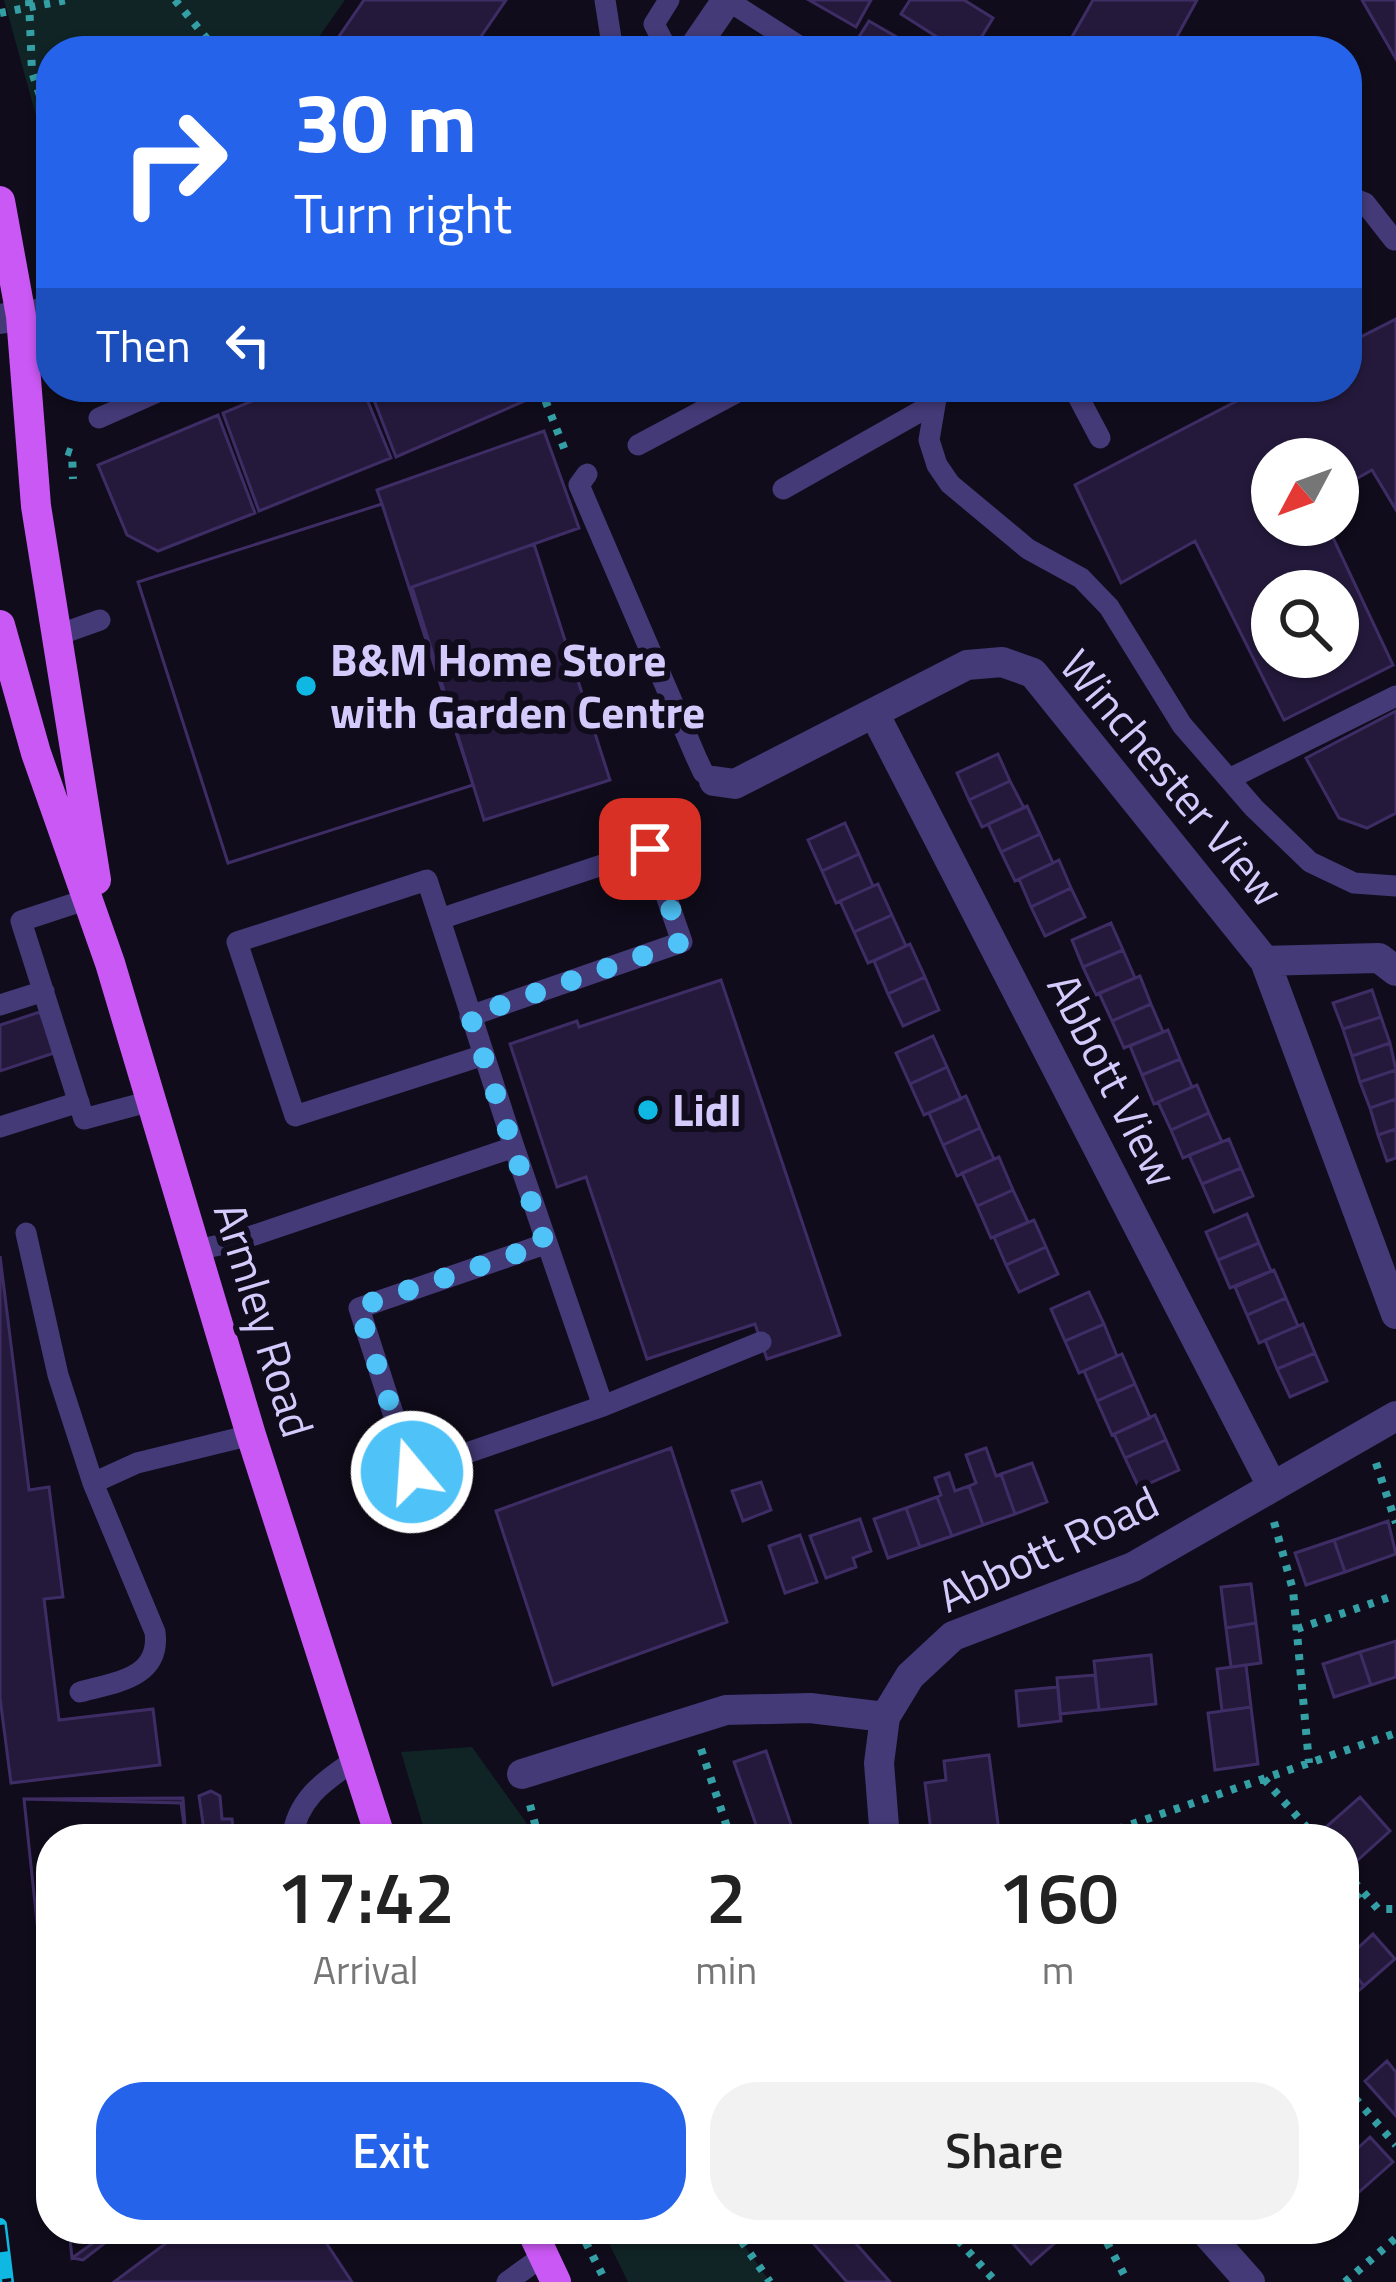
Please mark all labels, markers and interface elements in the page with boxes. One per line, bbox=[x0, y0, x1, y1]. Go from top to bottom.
text: 30 m bbox=[294, 57, 477, 185]
icon: right bbox=[96, 84, 252, 240]
text: Turn right bbox=[294, 172, 512, 254]
text: Then bbox=[96, 311, 191, 379]
icon: left bbox=[215, 312, 281, 378]
north arrow bbox=[1251, 438, 1359, 546]
map controls bbox=[1251, 438, 1359, 678]
button: search bbox=[1251, 570, 1359, 678]
place label: B&M Home Store with Garden Centre bbox=[330, 625, 705, 745]
street label: Winchester View bbox=[1044, 634, 1301, 921]
marker: B&M Home Store with Garden Centre bbox=[293, 673, 319, 699]
pin bbox=[599, 798, 701, 900]
icon: arrive bbox=[617, 816, 683, 882]
street label: Abbott View bbox=[1031, 961, 1197, 1198]
place label: Lidl bbox=[672, 1075, 742, 1143]
marker: Lidl bbox=[635, 1097, 661, 1123]
street label: Armley Road bbox=[197, 1194, 333, 1445]
position arrow bbox=[349, 1409, 475, 1535]
street label: Abbott Road bbox=[926, 1467, 1169, 1629]
text: 17:42 bbox=[276, 1841, 455, 1951]
text: 2 bbox=[706, 1841, 746, 1951]
text: 160 bbox=[998, 1841, 1119, 1951]
text: Arrival bbox=[313, 1940, 419, 1999]
text: min bbox=[695, 1940, 757, 1999]
text: m bbox=[1042, 1940, 1074, 1999]
button: Exit bbox=[96, 2082, 686, 2220]
button: Share bbox=[710, 2082, 1299, 2220]

